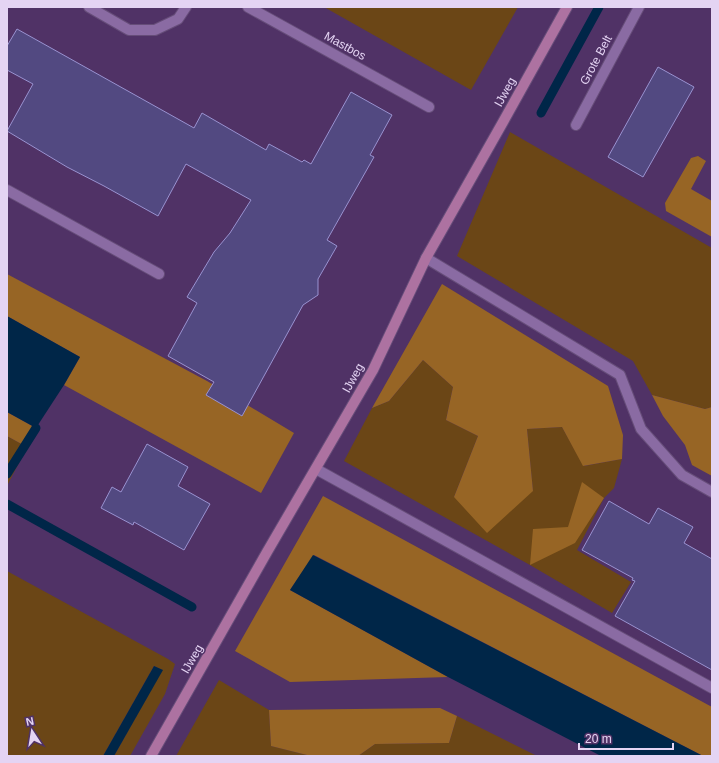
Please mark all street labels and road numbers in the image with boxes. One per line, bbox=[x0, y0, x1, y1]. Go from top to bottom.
street label: Mastbos bbox=[322, 29, 368, 63]
street label: Grote Belt bbox=[577, 32, 615, 87]
street label: IJweg bbox=[491, 75, 519, 109]
street label: IJweg bbox=[339, 361, 367, 395]
street label: IJweg bbox=[178, 642, 206, 676]

